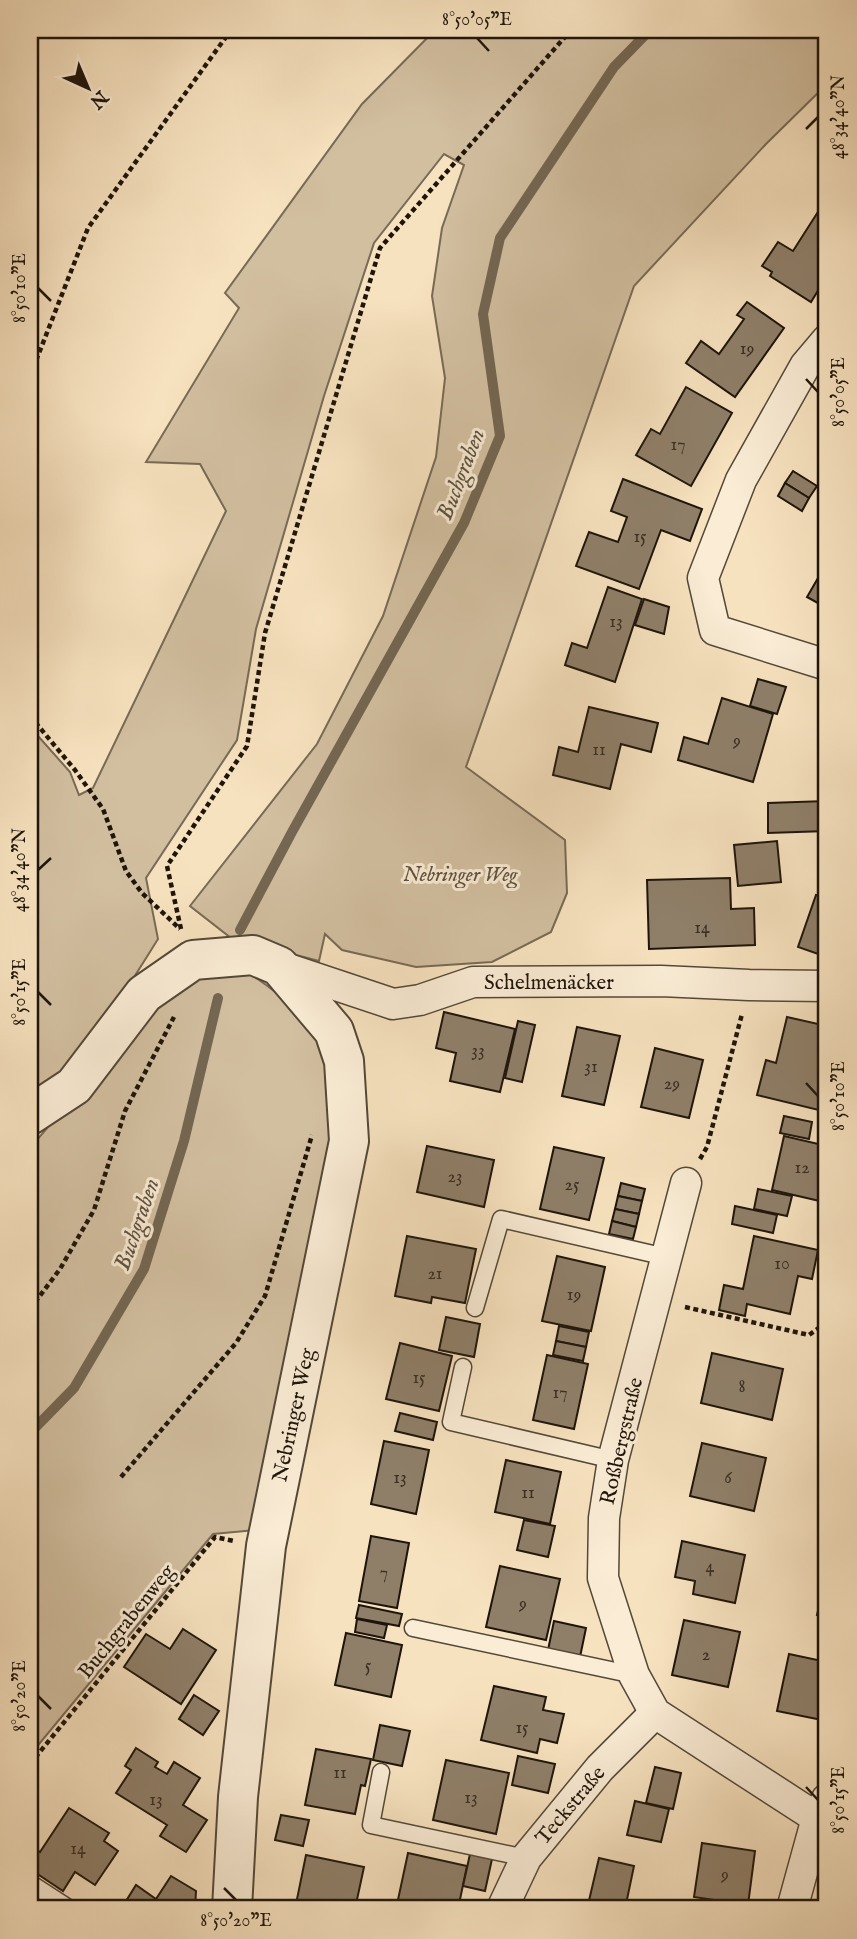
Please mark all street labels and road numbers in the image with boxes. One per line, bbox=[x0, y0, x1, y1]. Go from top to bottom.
street label: Schelmenäcker bbox=[484, 970, 614, 997]
street label: Nebringer Weg bbox=[267, 1345, 322, 1485]
street label: Roßbergstraße bbox=[595, 1375, 650, 1508]
street label: Buchgrabenweg bbox=[73, 1559, 182, 1685]
street label: Teckstraße bbox=[530, 1761, 612, 1851]

